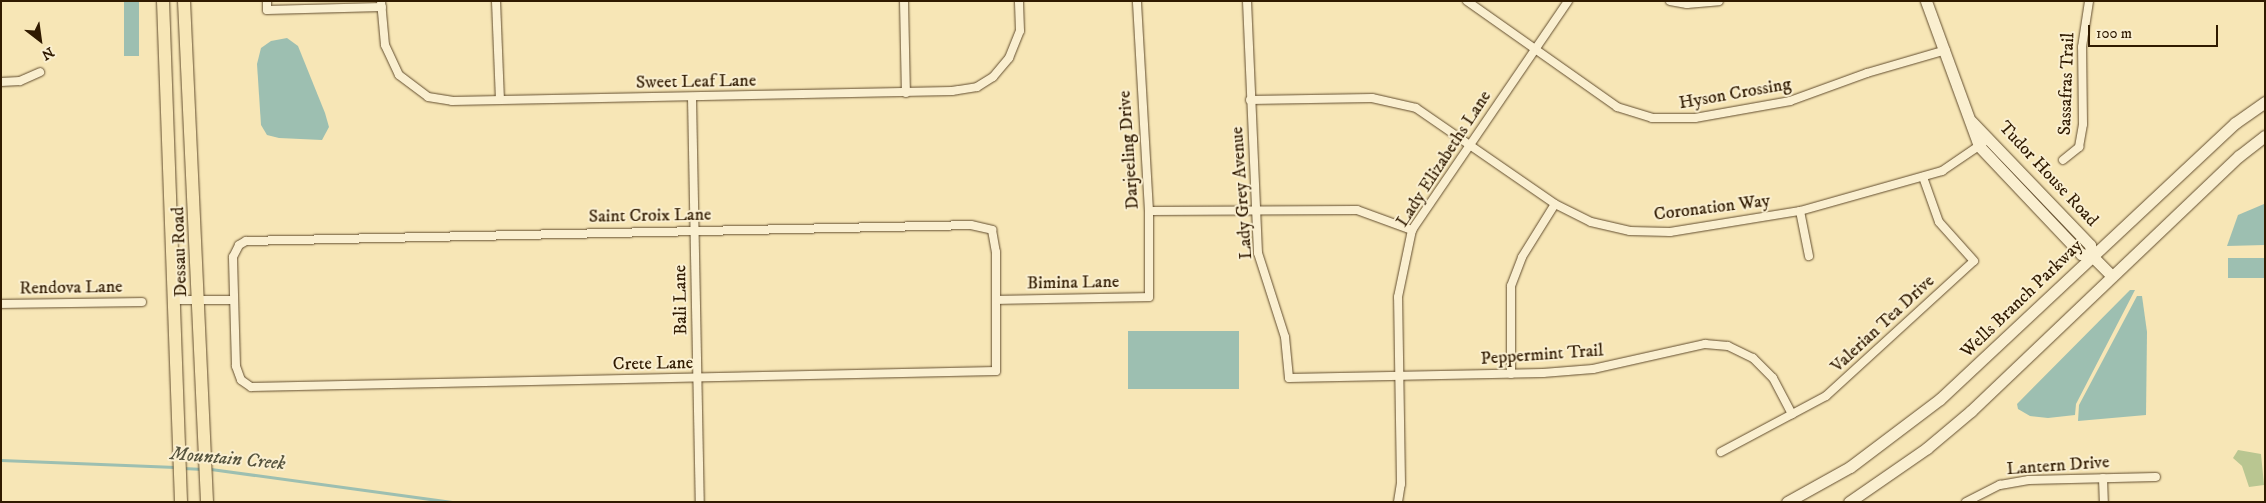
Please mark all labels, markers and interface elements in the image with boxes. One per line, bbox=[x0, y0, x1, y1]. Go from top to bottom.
north arrow bbox=[15, 15, 65, 65]
scale bar bbox=[2091, 15, 2221, 47]
text: 100 m bbox=[2096, 24, 2132, 43]
street label: Sassafras Trail bbox=[2054, 32, 2080, 136]
text: N bbox=[38, 42, 57, 64]
street label: Sweet Leaf Lane bbox=[636, 70, 756, 94]
street label: Hyson Crossing bbox=[1677, 74, 1793, 114]
street label: Lady Elizabeths Lane bbox=[1392, 87, 1496, 231]
street label: Darjeeling Drive bbox=[1114, 90, 1144, 210]
street label: Tudor House Road bbox=[1994, 117, 2102, 231]
street label: Lady Grey Avenue bbox=[1227, 126, 1257, 260]
street label: Coronation Way bbox=[1653, 190, 1771, 226]
street label: Saint Croix Lane bbox=[588, 204, 712, 228]
street label: Dessau Road bbox=[168, 206, 192, 298]
street label: Wells Branch Parkway bbox=[1957, 235, 2087, 363]
street label: Bali Lane bbox=[670, 265, 692, 335]
street label: Valerian Tea Drive bbox=[1827, 270, 1939, 378]
street label: Bimina Lane bbox=[1027, 271, 1119, 295]
street label: Rendova Lane bbox=[19, 276, 123, 300]
street label: Peppermint Trail bbox=[1480, 340, 1604, 370]
street label: Crete Lane bbox=[613, 352, 693, 376]
water label: Mountain Creek bbox=[170, 443, 286, 475]
street label: Lantern Drive bbox=[2006, 452, 2110, 480]

